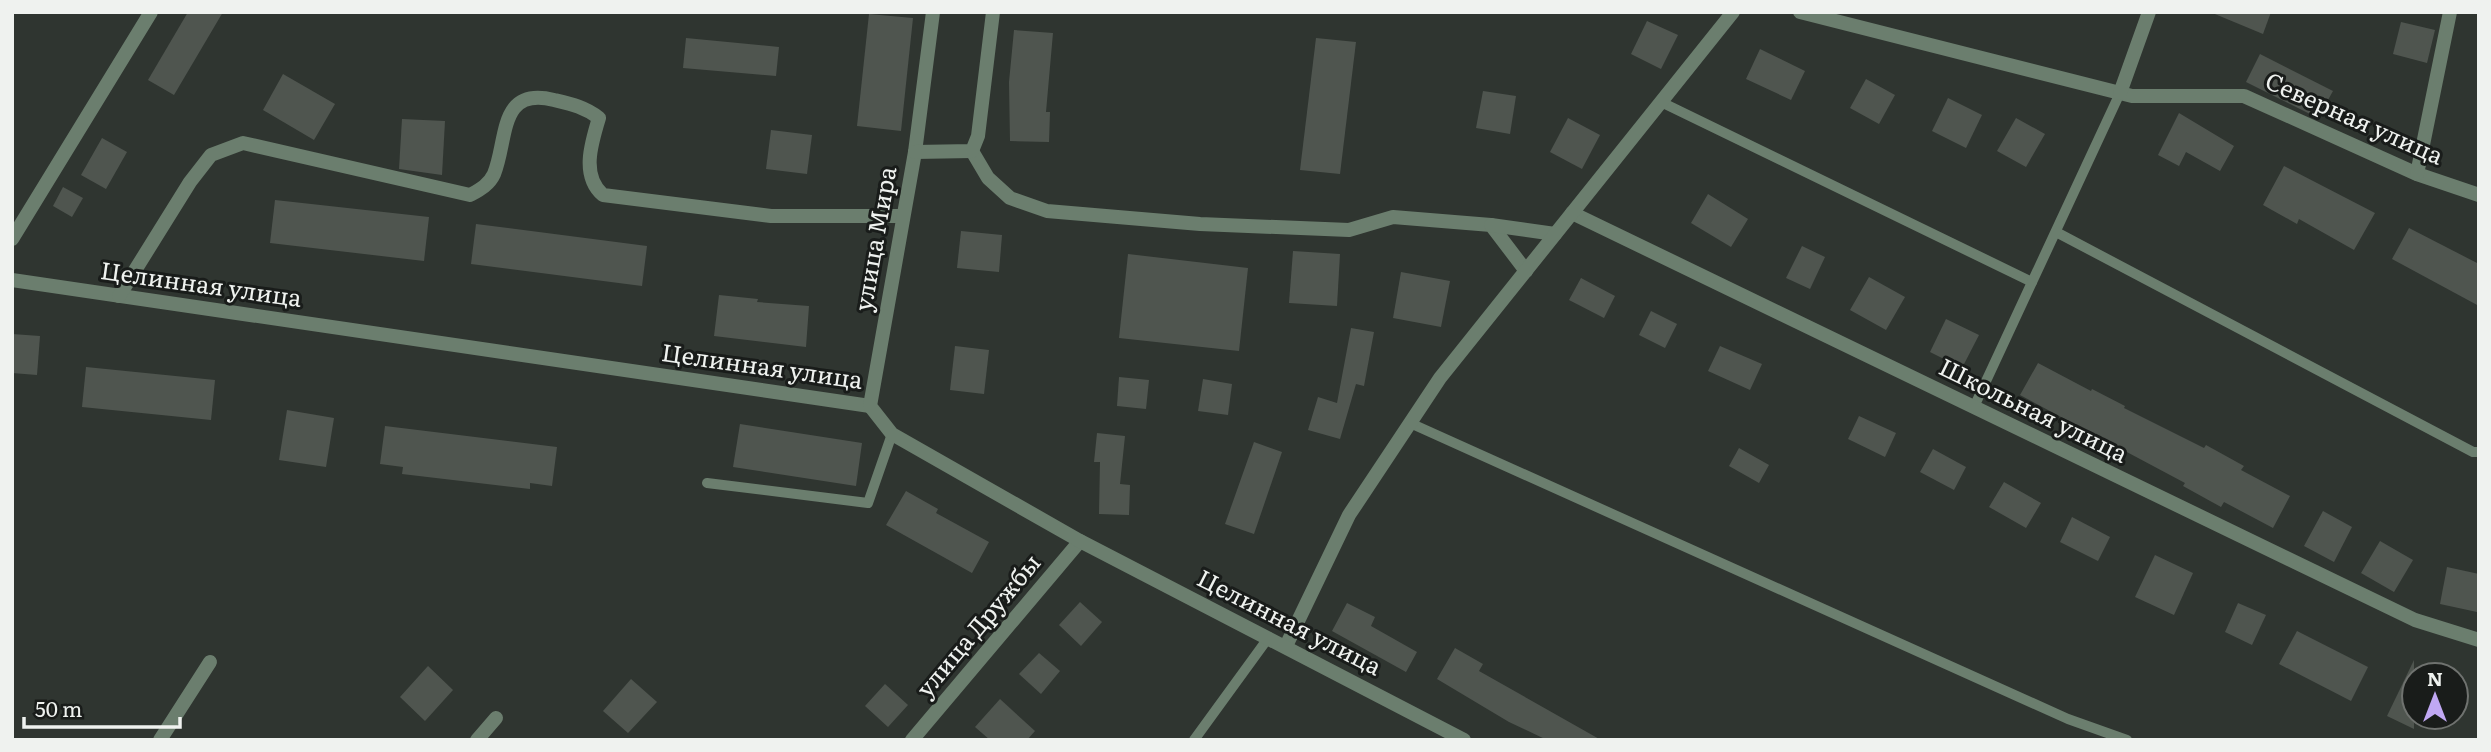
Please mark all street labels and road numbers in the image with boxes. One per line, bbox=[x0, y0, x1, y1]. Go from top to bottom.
street label: Северная улица bbox=[2260, 62, 2450, 172]
street label: улица Мира bbox=[844, 163, 904, 314]
street label: Целинная улица bbox=[99, 251, 304, 314]
street label: Целинная улица bbox=[660, 333, 865, 396]
street label: Школьная улица bbox=[1934, 348, 2134, 470]
street label: улица Дружбы bbox=[907, 545, 1048, 704]
street label: Целинная улица bbox=[1192, 559, 1388, 682]

